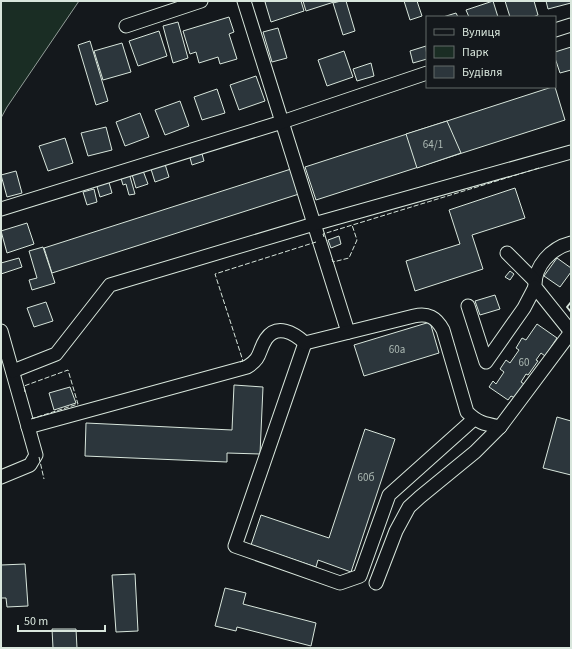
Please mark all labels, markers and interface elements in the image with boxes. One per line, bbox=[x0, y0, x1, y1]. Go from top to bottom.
legend bbox=[426, 16, 556, 88]
text: Вулиця bbox=[462, 24, 500, 41]
text: Парк bbox=[462, 44, 488, 61]
text: Будівля bbox=[462, 64, 502, 81]
house number: 64/1 bbox=[423, 137, 443, 152]
house number: 60а bbox=[389, 342, 405, 357]
house number: 60 bbox=[519, 355, 529, 370]
house number: 60б bbox=[358, 470, 374, 485]
scale bar bbox=[18, 607, 105, 633]
text: 50 m bbox=[24, 613, 48, 630]

